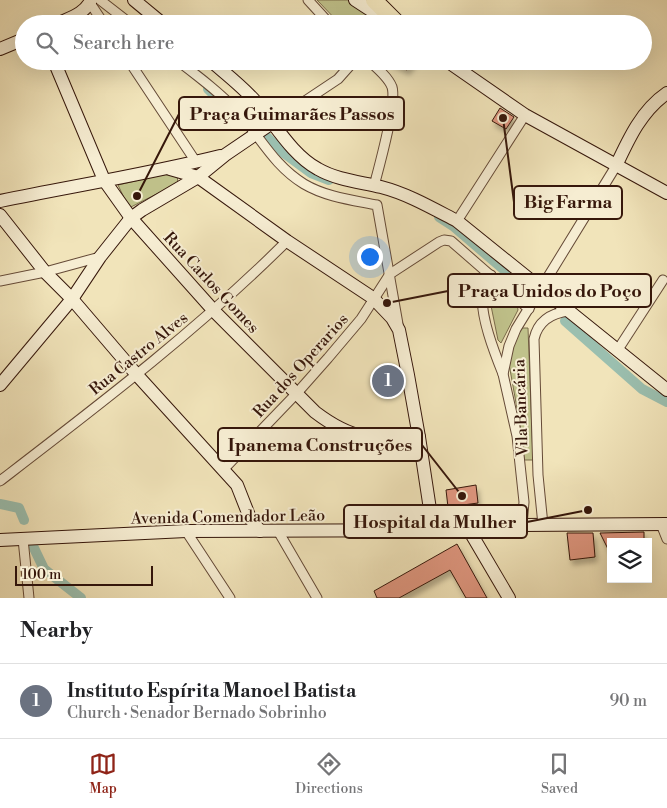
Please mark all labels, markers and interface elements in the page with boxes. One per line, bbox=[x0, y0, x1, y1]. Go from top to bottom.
search box bbox=[15, 15, 652, 70]
icon: search bbox=[33, 29, 61, 57]
text: Search here bbox=[73, 31, 174, 55]
callout: Praça Guimarães Passos bbox=[179, 97, 404, 130]
text: Praça Guimarães Passos bbox=[190, 103, 395, 126]
callout: Big Farma bbox=[514, 186, 622, 219]
text: Big Farma bbox=[524, 191, 613, 214]
street label: Rua Carlos Gomes bbox=[159, 228, 263, 337]
your location bbox=[357, 244, 383, 270]
callout: Praça Unidos do Poço bbox=[448, 274, 651, 307]
text: Praça Unidos do Poço bbox=[458, 280, 642, 303]
street label: Rua Castro Alves bbox=[85, 308, 192, 400]
street label: Rua dos Operarios bbox=[249, 309, 353, 422]
street label: Vila Bancária bbox=[509, 358, 533, 458]
pin: 1 bbox=[372, 362, 404, 400]
callout: Ipanema Construções bbox=[218, 428, 422, 461]
text: Ipanema Construções bbox=[228, 434, 413, 457]
street label: Avenida Comendador Leão bbox=[130, 505, 325, 529]
callout: Hospital da Mulher bbox=[344, 505, 527, 538]
text: Hospital da Mulher bbox=[353, 511, 517, 534]
map controls bbox=[607, 538, 652, 583]
button: layers bbox=[607, 538, 652, 583]
scale bar bbox=[15, 563, 152, 586]
text: 100 m bbox=[22, 566, 61, 584]
text: Nearby bbox=[20, 618, 93, 644]
text: Instituto Espírita Manoel Batista bbox=[67, 679, 356, 703]
text: 1 bbox=[32, 691, 40, 711]
text: 90 m bbox=[609, 691, 647, 711]
text: Church · Senador Bernado Sobrinho bbox=[67, 703, 327, 723]
tab: Map bbox=[89, 750, 117, 798]
tab: Directions bbox=[295, 750, 363, 798]
tab: Saved bbox=[541, 750, 578, 798]

